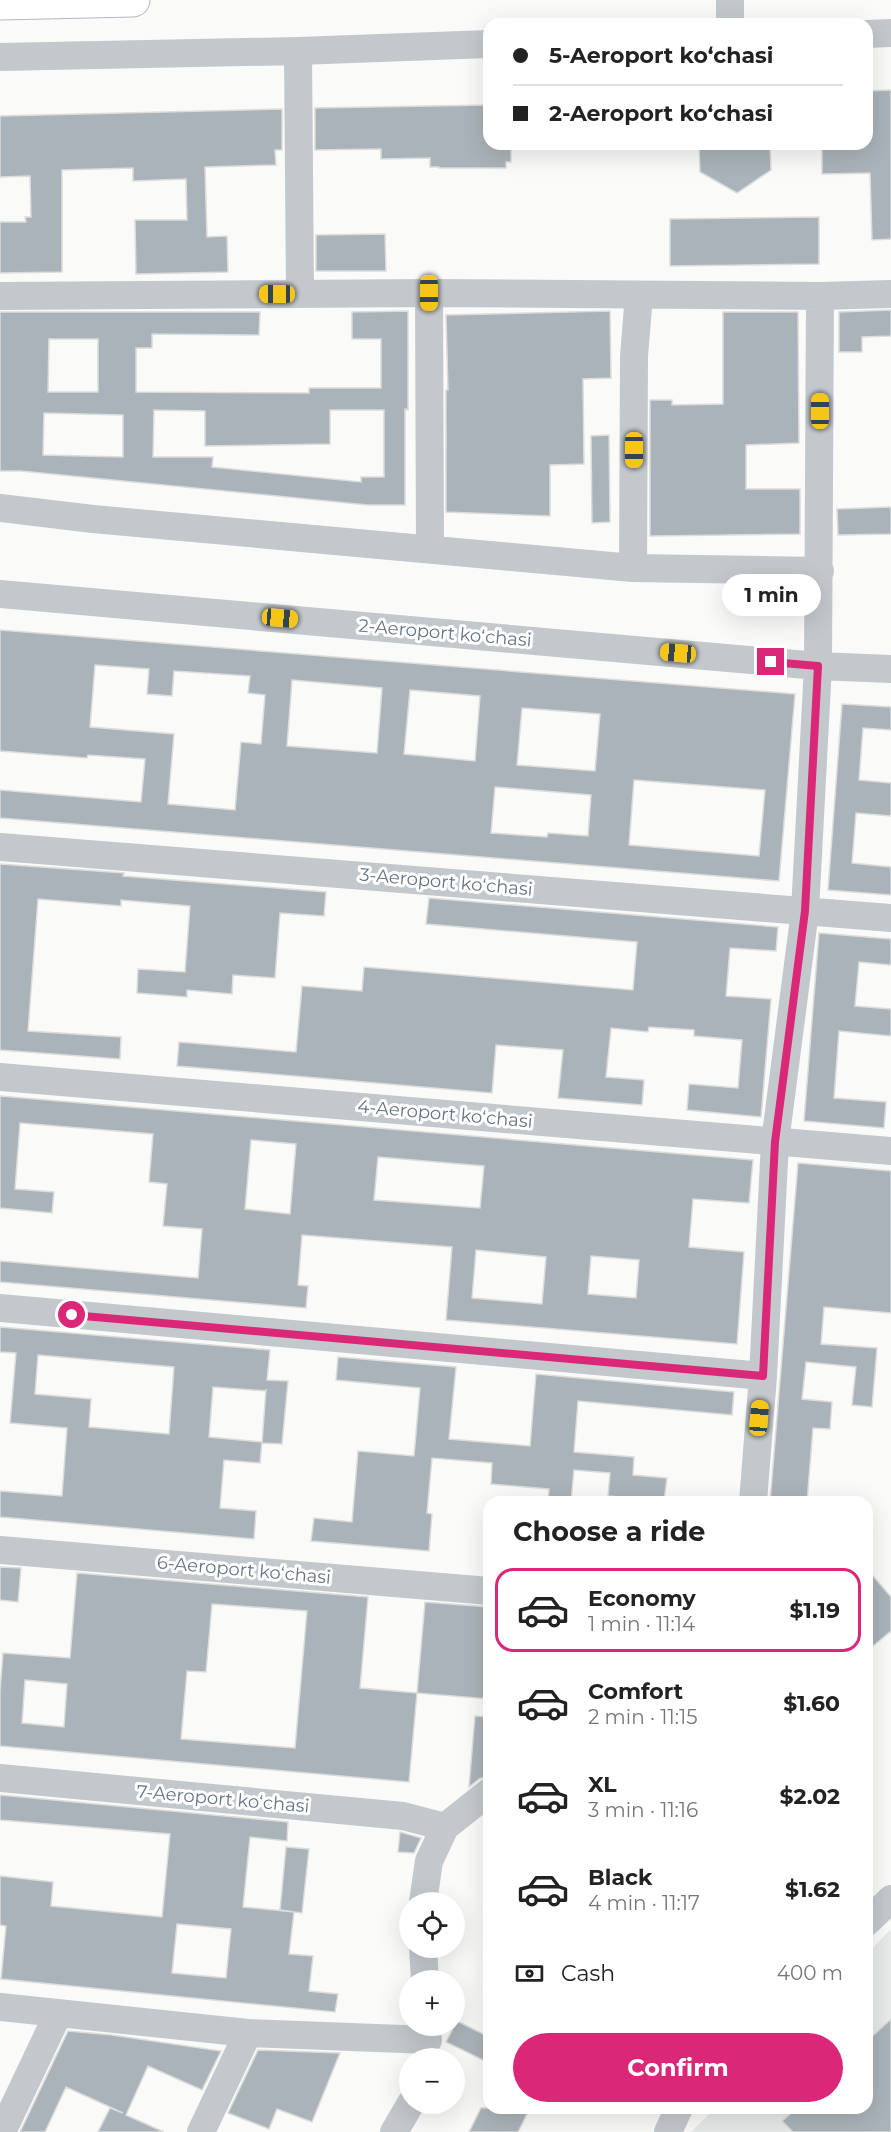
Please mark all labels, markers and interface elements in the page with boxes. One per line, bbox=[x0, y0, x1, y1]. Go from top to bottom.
text: 5-Aeroport koʻchasi bbox=[549, 42, 773, 69]
text: 2-Aeroport koʻchasi bbox=[549, 100, 773, 127]
car bbox=[420, 275, 438, 311]
car bbox=[259, 285, 295, 303]
car bbox=[811, 393, 829, 429]
car bbox=[625, 432, 643, 468]
callout: 1 min bbox=[722, 575, 820, 617]
text: 1 min bbox=[744, 583, 799, 607]
car bbox=[261, 607, 299, 629]
street label: 2-Aeroport koʻchasi bbox=[358, 614, 532, 652]
car bbox=[659, 642, 697, 664]
route end bbox=[757, 648, 784, 675]
street label: 3-Aeroport koʻchasi bbox=[359, 863, 533, 901]
street label: 4-Aeroport koʻchasi bbox=[357, 1095, 533, 1133]
route start bbox=[58, 1301, 85, 1328]
car bbox=[748, 1399, 770, 1437]
text: Choose a ride bbox=[513, 1515, 705, 1548]
street label: 6-Aeroport koʻchasi bbox=[156, 1551, 332, 1589]
icon: car bbox=[516, 1583, 570, 1637]
text: Economy bbox=[588, 1585, 696, 1612]
text: $1.19 bbox=[790, 1597, 840, 1624]
text: 1 min · 11:14 bbox=[588, 1612, 695, 1636]
icon: car bbox=[516, 1676, 570, 1730]
text: Comfort bbox=[588, 1678, 683, 1705]
text: $1.60 bbox=[783, 1690, 840, 1717]
text: 2 min · 11:15 bbox=[588, 1705, 697, 1729]
icon: car bbox=[516, 1769, 570, 1823]
text: XL bbox=[588, 1771, 617, 1798]
street label: 7-Aeroport koʻchasi bbox=[136, 1780, 310, 1818]
text: $2.02 bbox=[779, 1783, 840, 1810]
text: 3 min · 11:16 bbox=[588, 1798, 698, 1822]
icon: car bbox=[516, 1862, 570, 1916]
text: Black bbox=[588, 1864, 652, 1891]
text: $1.62 bbox=[785, 1876, 840, 1903]
text: 4 min · 11:17 bbox=[588, 1891, 700, 1915]
map controls bbox=[399, 1892, 465, 2114]
button: locate bbox=[399, 1892, 465, 1958]
icon: cash bbox=[513, 1957, 546, 1990]
text: Cash bbox=[561, 1960, 615, 1987]
text: 400 m bbox=[777, 1961, 843, 1985]
button: + bbox=[399, 1970, 465, 2036]
button: Confirm bbox=[513, 2033, 843, 2102]
button: − bbox=[399, 2048, 465, 2114]

